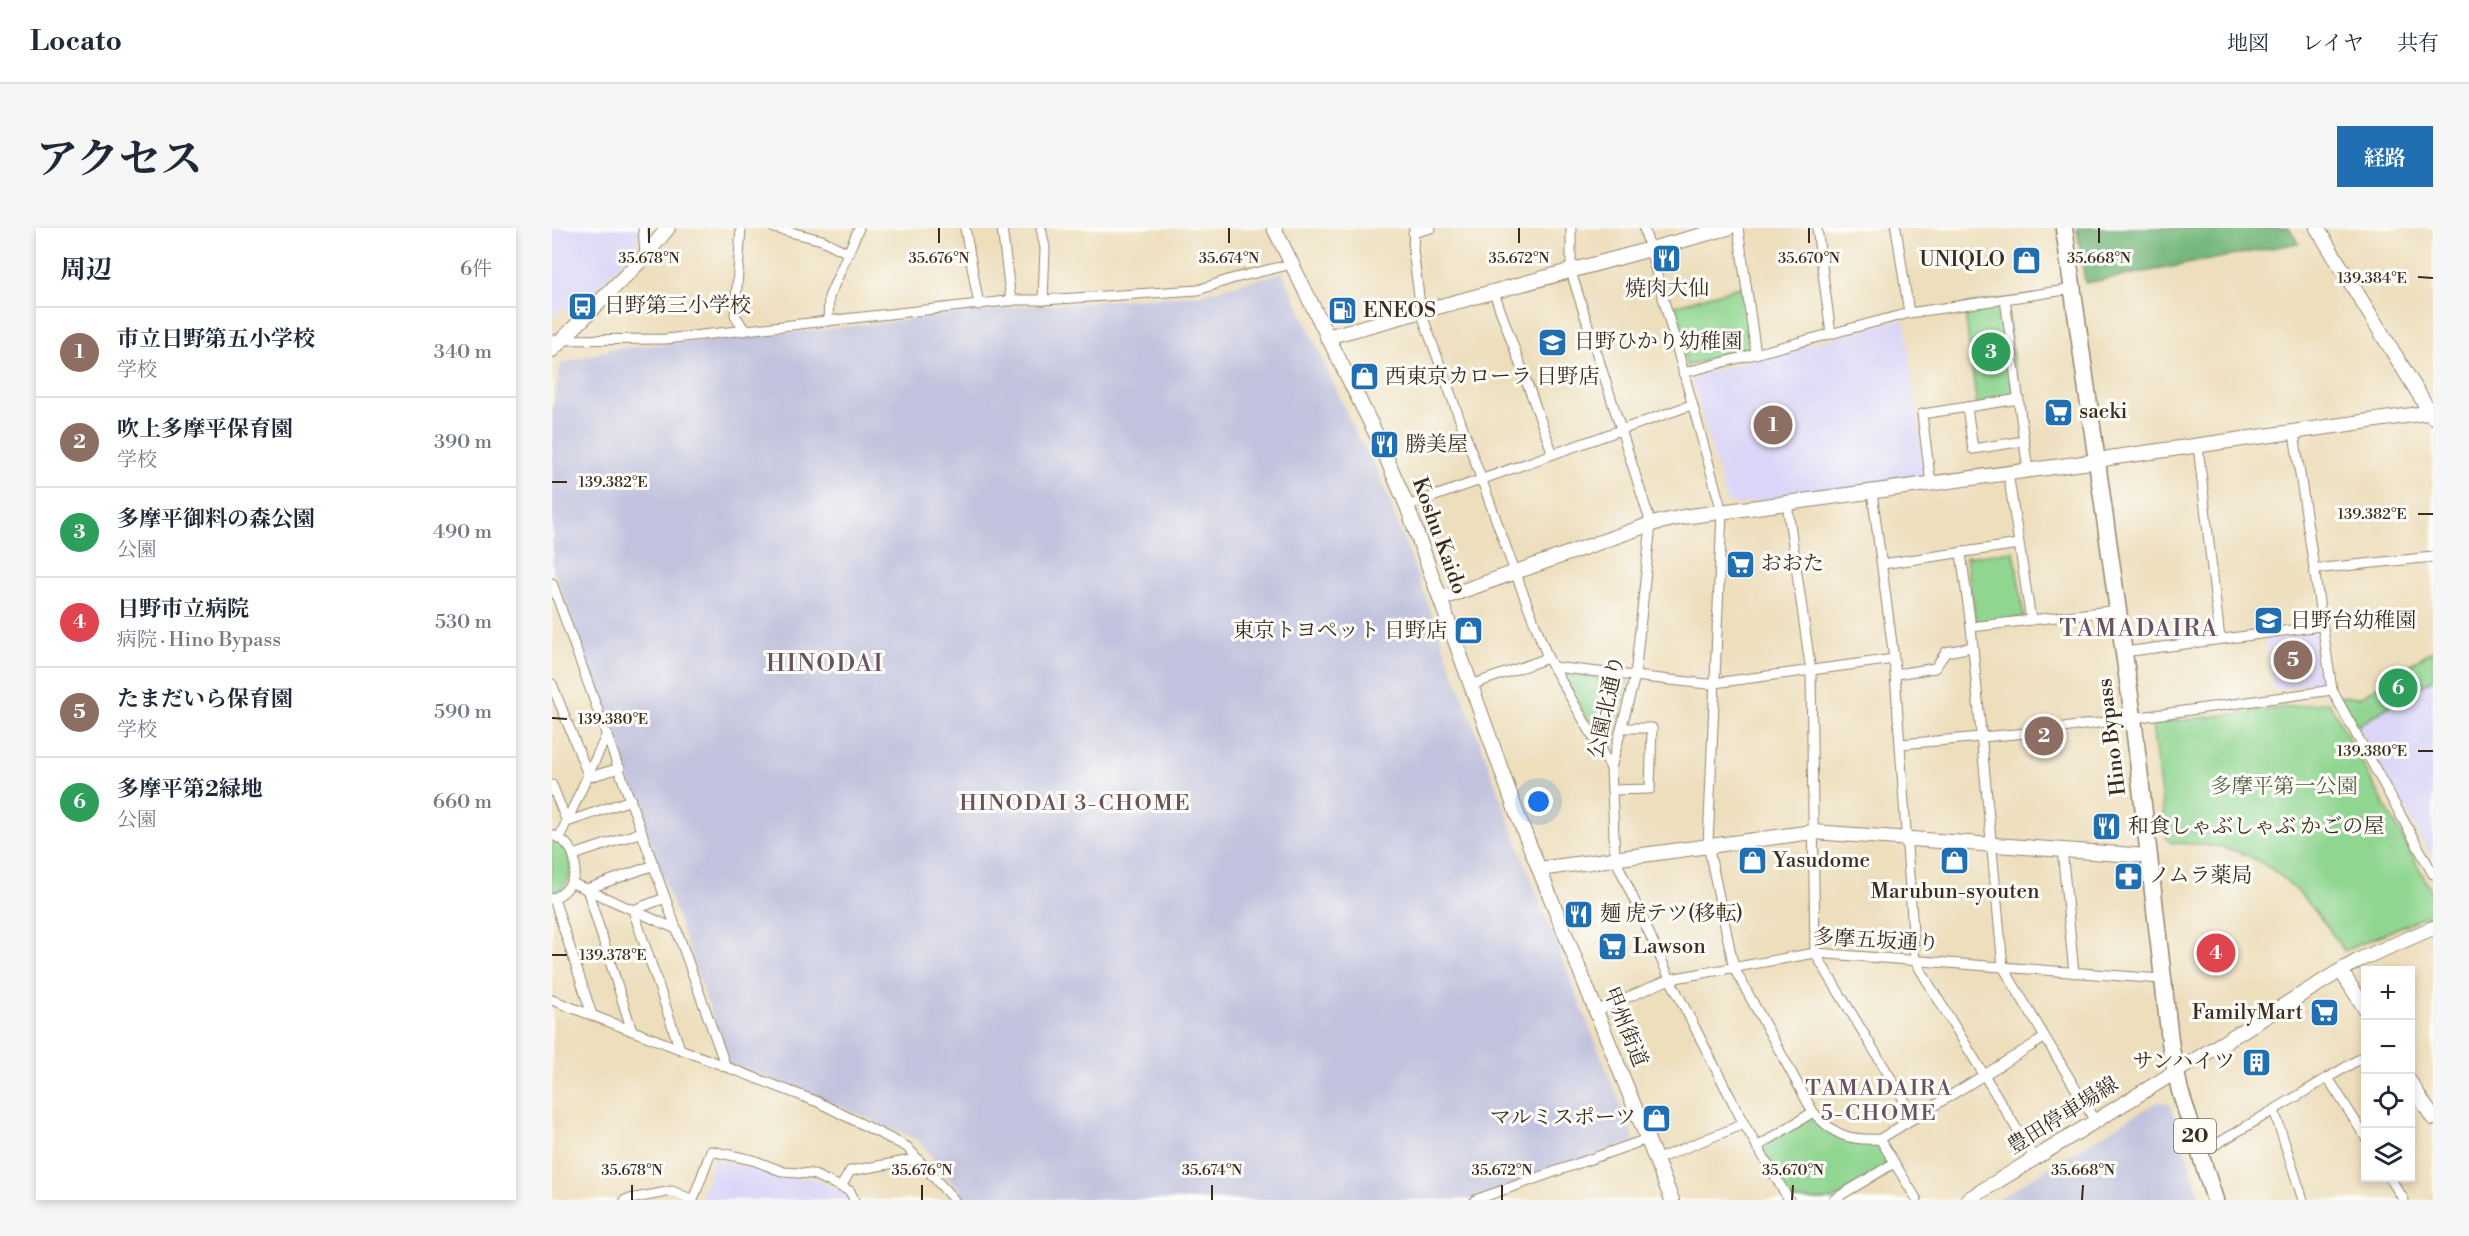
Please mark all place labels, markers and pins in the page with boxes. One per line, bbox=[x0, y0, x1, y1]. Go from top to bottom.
restaurant icon: 焼肉大仙 bbox=[1651, 242, 1683, 274]
shop icon: UNIQLO bbox=[2010, 244, 2042, 276]
place label: UNIQLO bbox=[1919, 247, 2005, 273]
place label: 焼肉大仙 bbox=[1625, 276, 1709, 302]
bus stop icon: 日野第三小学校 bbox=[567, 290, 599, 322]
place label: 日野第三小学校 bbox=[604, 293, 751, 319]
fuel station icon: ENEOS bbox=[1326, 295, 1358, 327]
place label: ENEOS bbox=[1363, 298, 1436, 324]
school or university icon: 日野ひかり幼稚園 bbox=[1537, 326, 1569, 358]
place label: 日野ひかり幼稚園 bbox=[1574, 329, 1742, 355]
pin: 3 bbox=[1972, 330, 2010, 374]
shop icon: 西東京カローラ 日野店 bbox=[1348, 361, 1380, 393]
place label: 西東京カローラ 日野店 bbox=[1385, 364, 1599, 390]
supermarket icon: saeki bbox=[2042, 396, 2074, 428]
place label: saeki bbox=[2079, 399, 2127, 425]
pin: 1 bbox=[1754, 402, 1792, 448]
restaurant icon: 勝美屋 bbox=[1368, 429, 1400, 461]
place label: 勝美屋 bbox=[1405, 432, 1468, 458]
supermarket icon: おおた bbox=[1724, 548, 1756, 580]
place label: おおた bbox=[1761, 551, 1824, 577]
school or university icon: 日野台幼稚園 bbox=[2253, 605, 2285, 637]
place label: 日野台幼稚園 bbox=[2290, 608, 2416, 634]
shop icon: 東京トヨペット 日野店 bbox=[1452, 615, 1484, 647]
place label: 東京トヨペット 日野店 bbox=[1233, 618, 1447, 644]
pin: 5 bbox=[2274, 638, 2312, 682]
pin: 6 bbox=[2378, 666, 2418, 710]
pin: 2 bbox=[2024, 714, 2064, 758]
restaurant icon: 和食しゃぶしゃぶ かごの屋 bbox=[2091, 811, 2123, 843]
place label: 和食しゃぶしゃぶ かごの屋 bbox=[2128, 814, 2384, 840]
shop icon: Yasudome bbox=[1736, 845, 1768, 877]
shop icon: Marubun-syouten bbox=[1939, 845, 1971, 877]
place label: Yasudome bbox=[1772, 848, 1870, 874]
pharmacy icon: ノムラ薬局 bbox=[2112, 860, 2144, 892]
place label: ノムラ薬局 bbox=[2149, 863, 2253, 889]
place label: Marubun-syouten bbox=[1870, 879, 2040, 905]
restaurant icon: 麺 虎テツ(移転) bbox=[1563, 898, 1595, 930]
place label: 麺 虎テツ(移転) bbox=[1600, 901, 1743, 927]
pin: 4 bbox=[2196, 930, 2236, 976]
supermarket icon: Lawson bbox=[1596, 931, 1628, 963]
place label: Lawson bbox=[1633, 934, 1706, 960]
supermarket icon: FamilyMart bbox=[2308, 997, 2340, 1029]
place label: FamilyMart bbox=[2192, 1000, 2304, 1026]
building icon: サンハイツ bbox=[2240, 1046, 2272, 1078]
place label: サンハイツ bbox=[2133, 1049, 2235, 1075]
shop icon: マルミスポーツ bbox=[1641, 1102, 1673, 1134]
place label: マルミスポーツ bbox=[1490, 1105, 1636, 1131]

